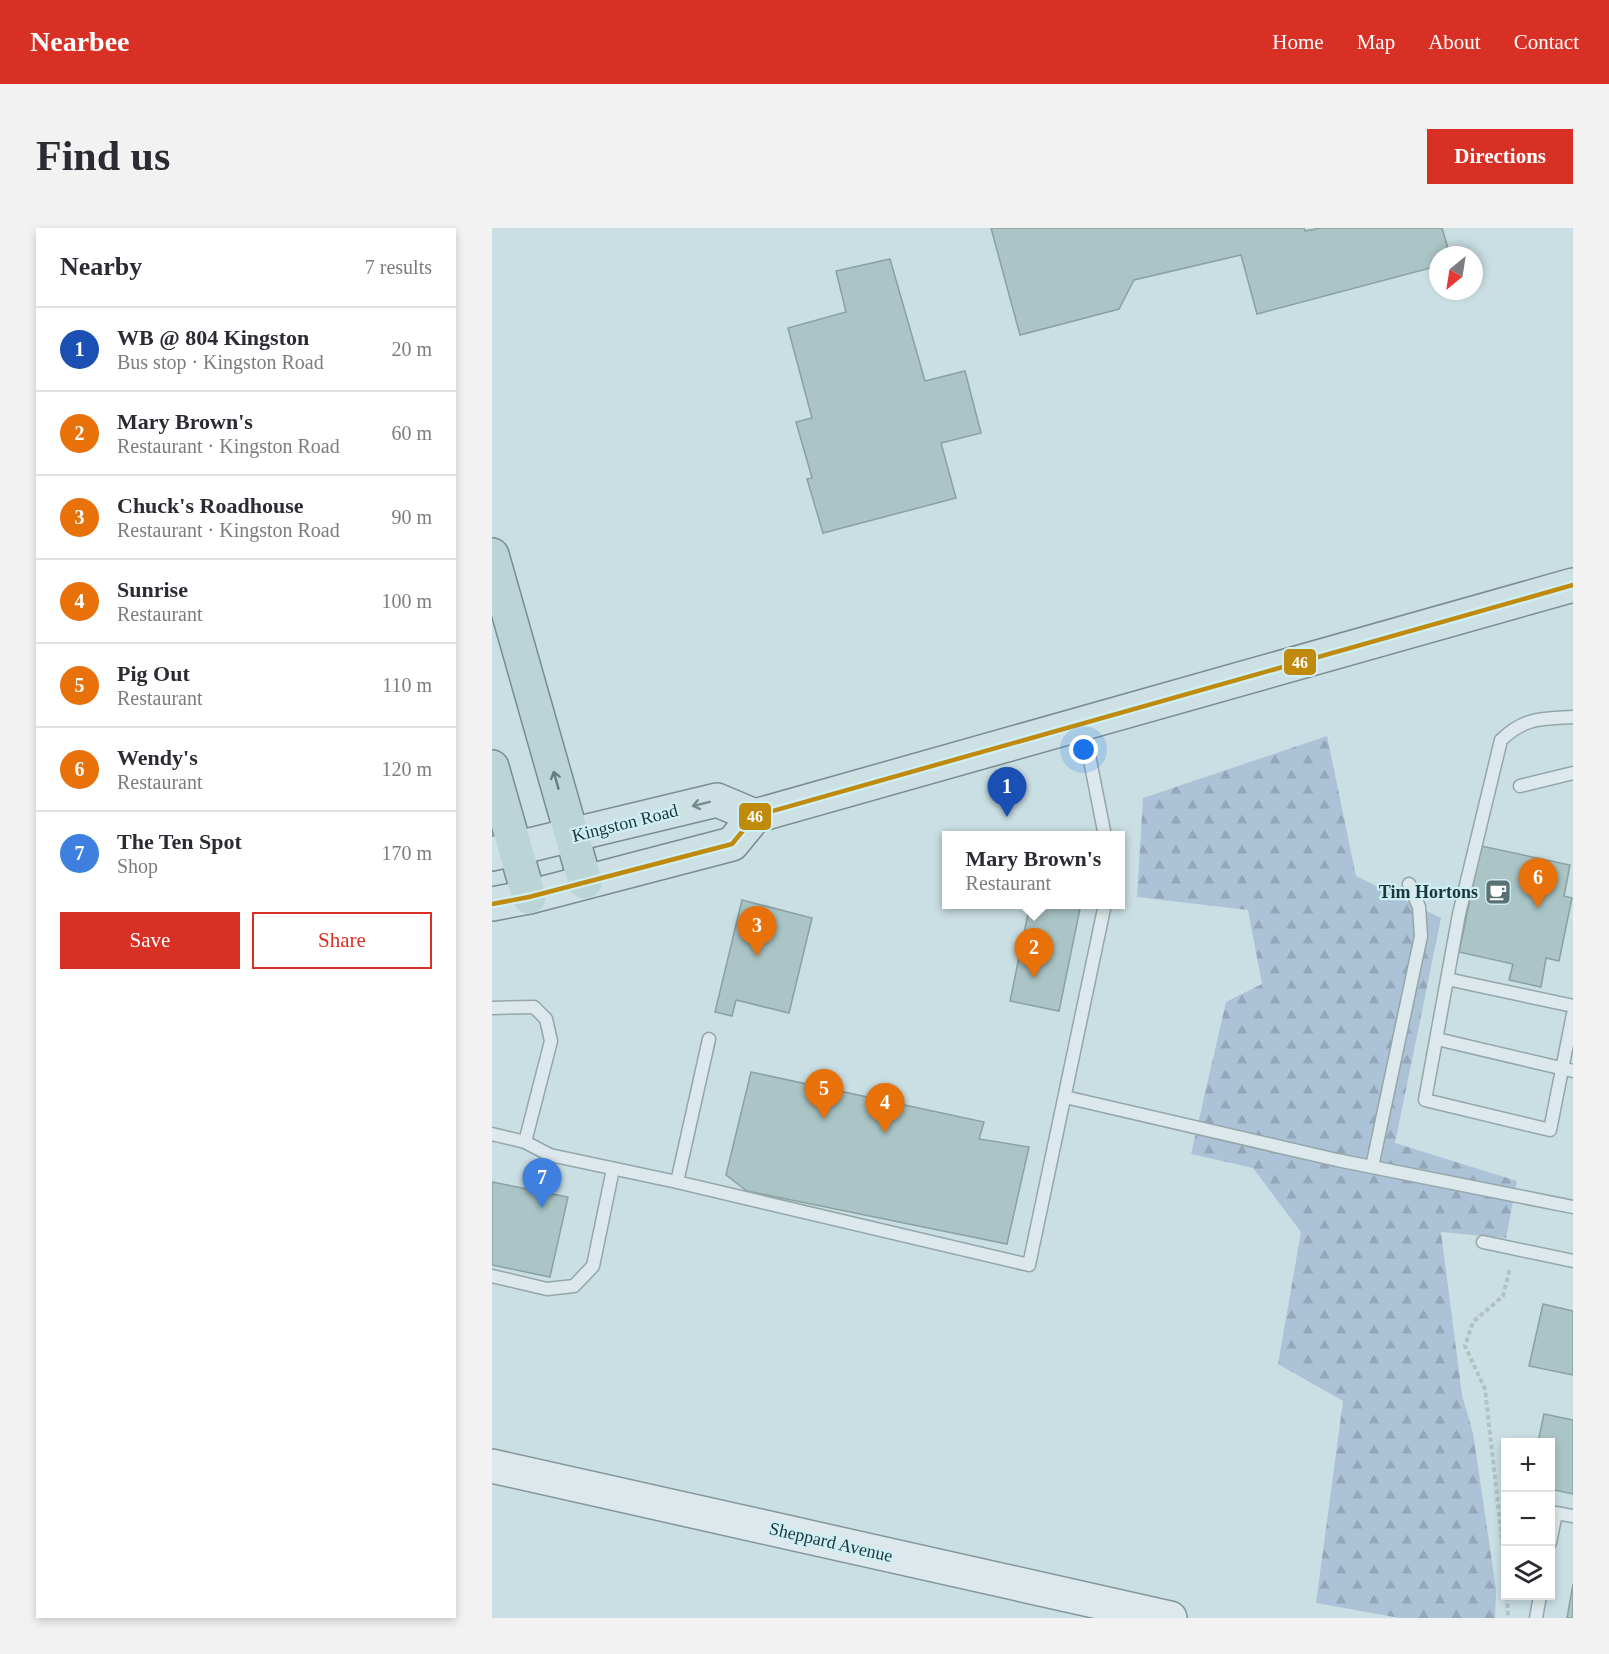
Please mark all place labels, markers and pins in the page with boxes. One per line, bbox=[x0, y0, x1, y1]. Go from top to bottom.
pin: 1 bbox=[988, 768, 1026, 817]
pin: 6 bbox=[1518, 858, 1558, 908]
cafe icon: Tim Hortons bbox=[1483, 877, 1513, 907]
place label: Tim Hortons bbox=[1379, 882, 1478, 902]
pin: 3 bbox=[738, 906, 776, 956]
pin: 2 bbox=[1014, 928, 1054, 978]
pin: 5 bbox=[804, 1070, 844, 1119]
pin: 4 bbox=[866, 1084, 904, 1133]
pin: 7 bbox=[523, 1158, 562, 1208]

